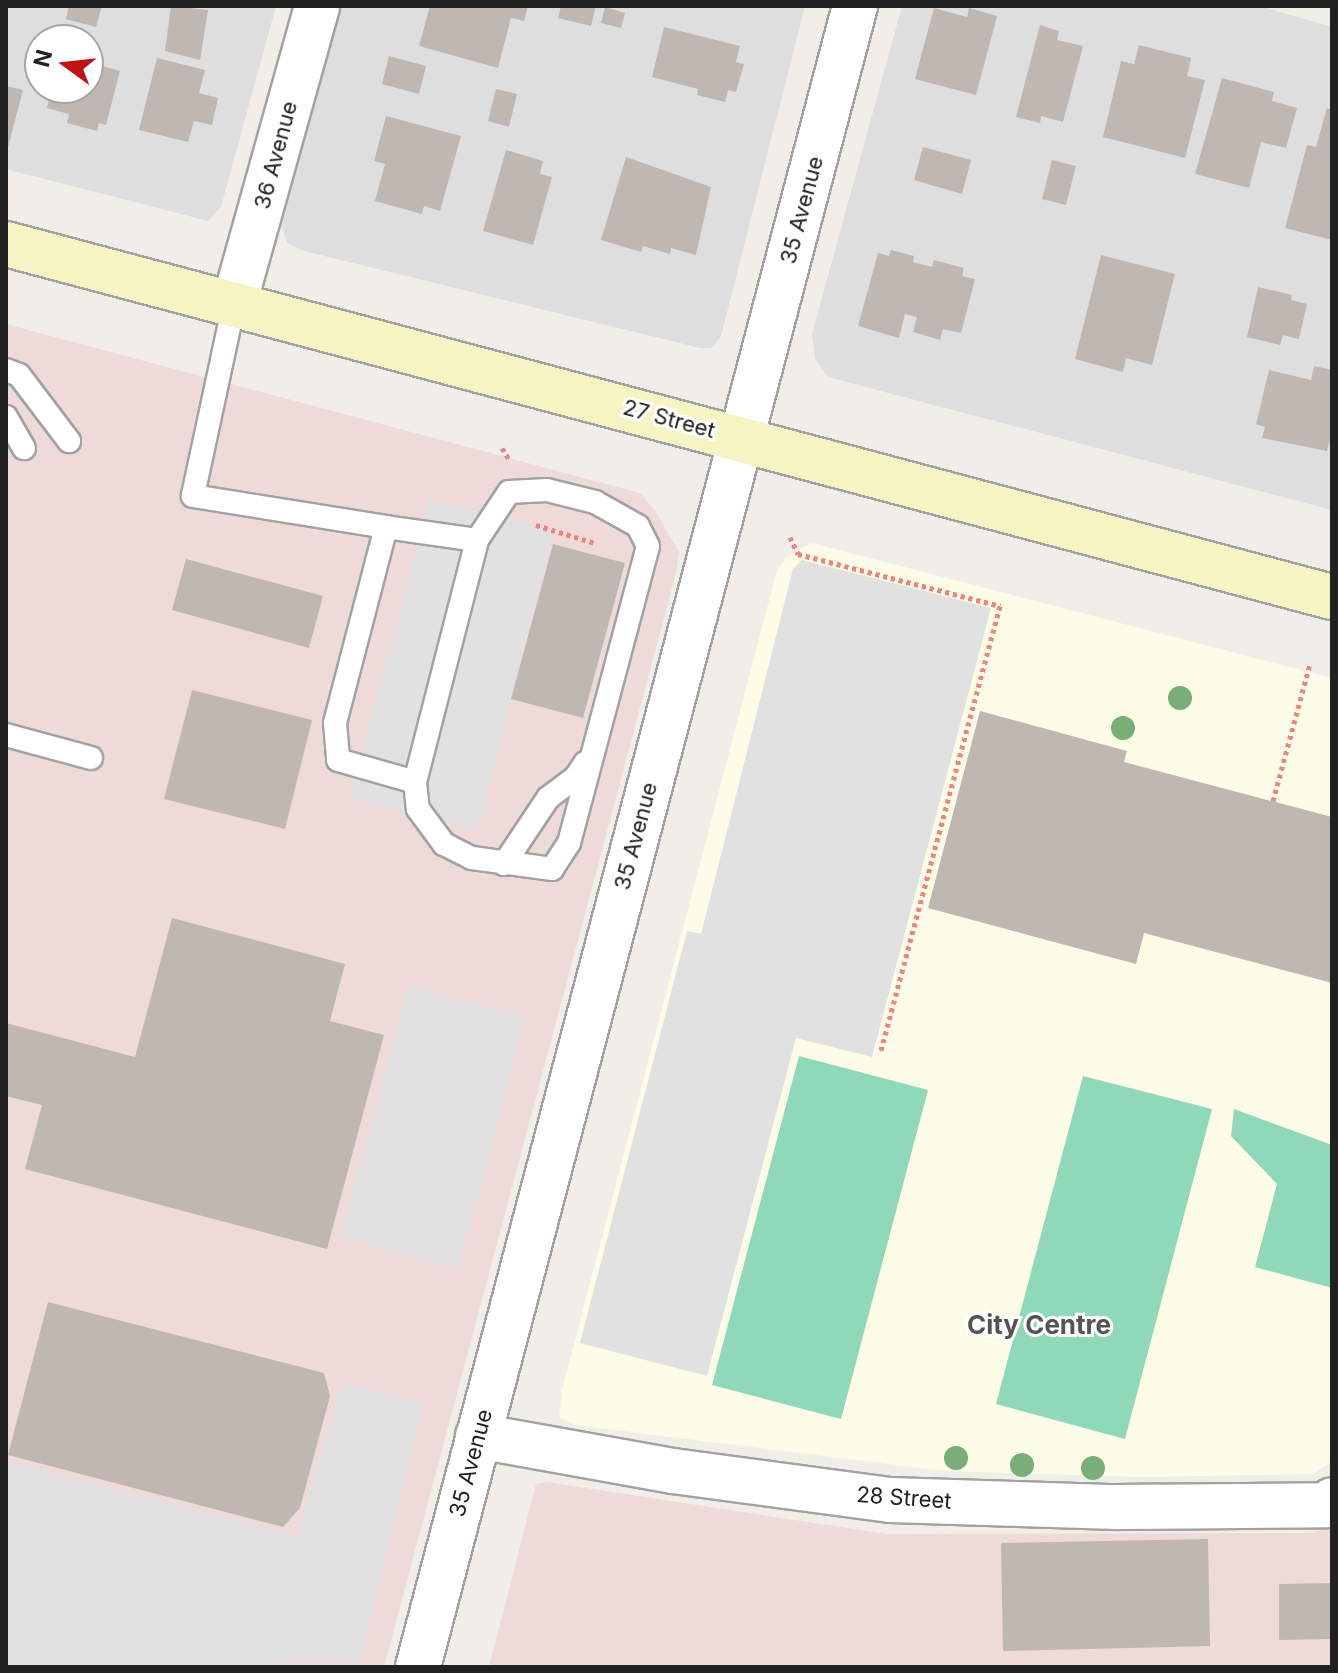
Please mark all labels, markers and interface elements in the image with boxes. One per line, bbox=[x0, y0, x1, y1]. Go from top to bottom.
north arrow bbox=[24, 24, 104, 104]
text: N bbox=[28, 47, 57, 70]
street label: 36 Avenue bbox=[249, 98, 303, 212]
street label: 35 Avenue bbox=[775, 153, 829, 267]
street label: 27 Street bbox=[620, 394, 718, 444]
street label: 35 Avenue bbox=[609, 779, 663, 893]
district label: City Centre bbox=[967, 1309, 1111, 1341]
street label: 35 Avenue bbox=[444, 1406, 498, 1520]
street label: 28 Street bbox=[856, 1482, 952, 1514]

